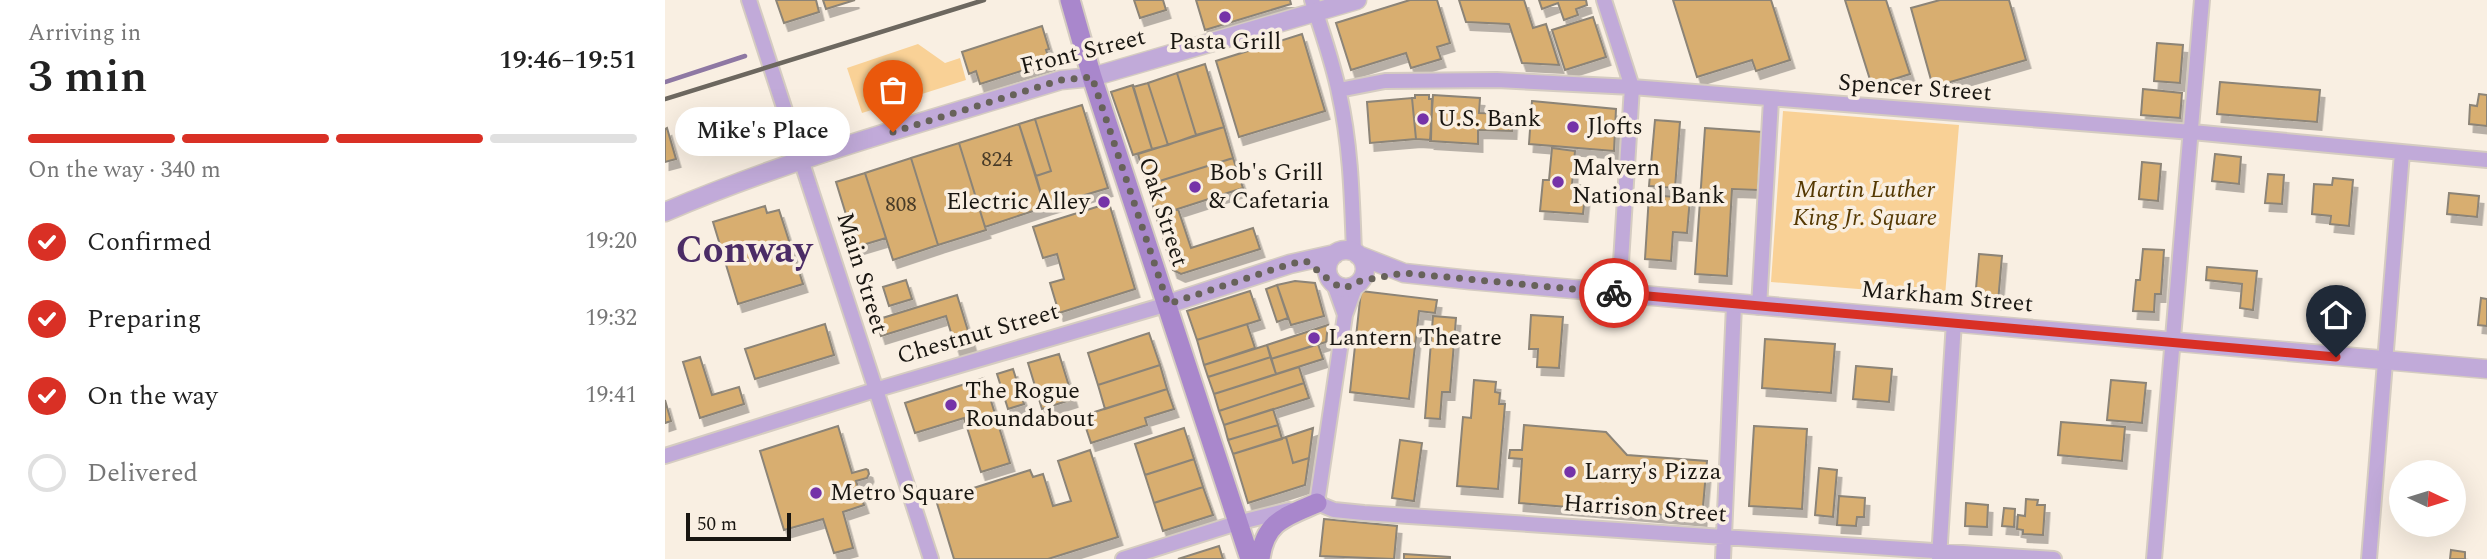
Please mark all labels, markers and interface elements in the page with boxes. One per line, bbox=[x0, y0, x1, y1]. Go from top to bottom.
marker: Pasta Grill bbox=[1217, 9, 1233, 25]
text: Arriving in bbox=[28, 16, 141, 51]
street label: Front Street bbox=[1017, 19, 1149, 85]
place label: Pasta Grill bbox=[1169, 24, 1281, 60]
text: 19:46–19:51 bbox=[499, 40, 637, 80]
text: 3 min bbox=[28, 42, 147, 112]
pin bbox=[863, 60, 923, 132]
street label: Spencer Street bbox=[1837, 65, 1993, 111]
icon: bag bbox=[874, 71, 912, 109]
place label: U.S. Bank bbox=[1437, 101, 1541, 137]
callout: Mike's Place bbox=[676, 108, 851, 156]
place label: Jlofts bbox=[1587, 109, 1643, 145]
marker: U.S. Bank bbox=[1415, 111, 1431, 127]
text: Mike's Place bbox=[696, 114, 829, 149]
marker: Jlofts bbox=[1565, 119, 1581, 135]
house number: 824 bbox=[981, 144, 1013, 176]
place label: Malvern National Bank bbox=[1572, 150, 1725, 214]
text: On the way · 340 m bbox=[28, 153, 221, 188]
street label: Oak Street bbox=[1128, 153, 1198, 271]
place label: Bob's Grill & Cafetaria bbox=[1209, 155, 1330, 219]
park label: Martin Luther King Jr. Square bbox=[1793, 172, 1937, 236]
marker: Malvern National Bank bbox=[1550, 174, 1566, 190]
marker: Bob's Grill & Cafetaria bbox=[1187, 179, 1203, 195]
place label: Electric Alley bbox=[946, 184, 1091, 220]
house number: 808 bbox=[885, 189, 917, 221]
marker: Electric Alley bbox=[1096, 194, 1112, 210]
street label: Main Street bbox=[826, 208, 898, 338]
text: Confirmed bbox=[87, 222, 212, 262]
district label: Conway bbox=[676, 222, 814, 280]
icon: check bbox=[28, 223, 66, 261]
text: 19:20 bbox=[585, 224, 637, 259]
courier bbox=[1579, 258, 1649, 328]
street label: Markham Street bbox=[1859, 272, 2035, 322]
icon: bike bbox=[1595, 274, 1633, 312]
pin bbox=[2306, 285, 2366, 357]
street label: Chestnut Street bbox=[893, 294, 1063, 374]
icon: home bbox=[2317, 296, 2355, 334]
text: Preparing bbox=[87, 299, 201, 339]
icon: check bbox=[28, 300, 66, 338]
text: 19:32 bbox=[585, 301, 637, 336]
place label: Lantern Theatre bbox=[1328, 320, 1502, 356]
marker: Lantern Theatre bbox=[1306, 330, 1322, 346]
place label: The Rogue Roundabout bbox=[965, 373, 1095, 437]
text: On the way bbox=[87, 376, 218, 416]
icon: check bbox=[28, 377, 66, 415]
text: 19:41 bbox=[585, 378, 637, 413]
marker: The Rogue Roundabout bbox=[943, 397, 959, 413]
text: Delivered bbox=[87, 453, 198, 493]
place label: Larry's Pizza bbox=[1584, 454, 1722, 490]
north arrow bbox=[2389, 460, 2466, 537]
map controls bbox=[2389, 460, 2466, 537]
marker: Larry's Pizza bbox=[1562, 464, 1578, 480]
place label: Metro Square bbox=[830, 475, 975, 511]
marker: Metro Square bbox=[808, 485, 824, 501]
street label: Harrison Street bbox=[1562, 485, 1728, 533]
scale bar bbox=[686, 510, 791, 542]
text: 50 m bbox=[697, 510, 737, 539]

